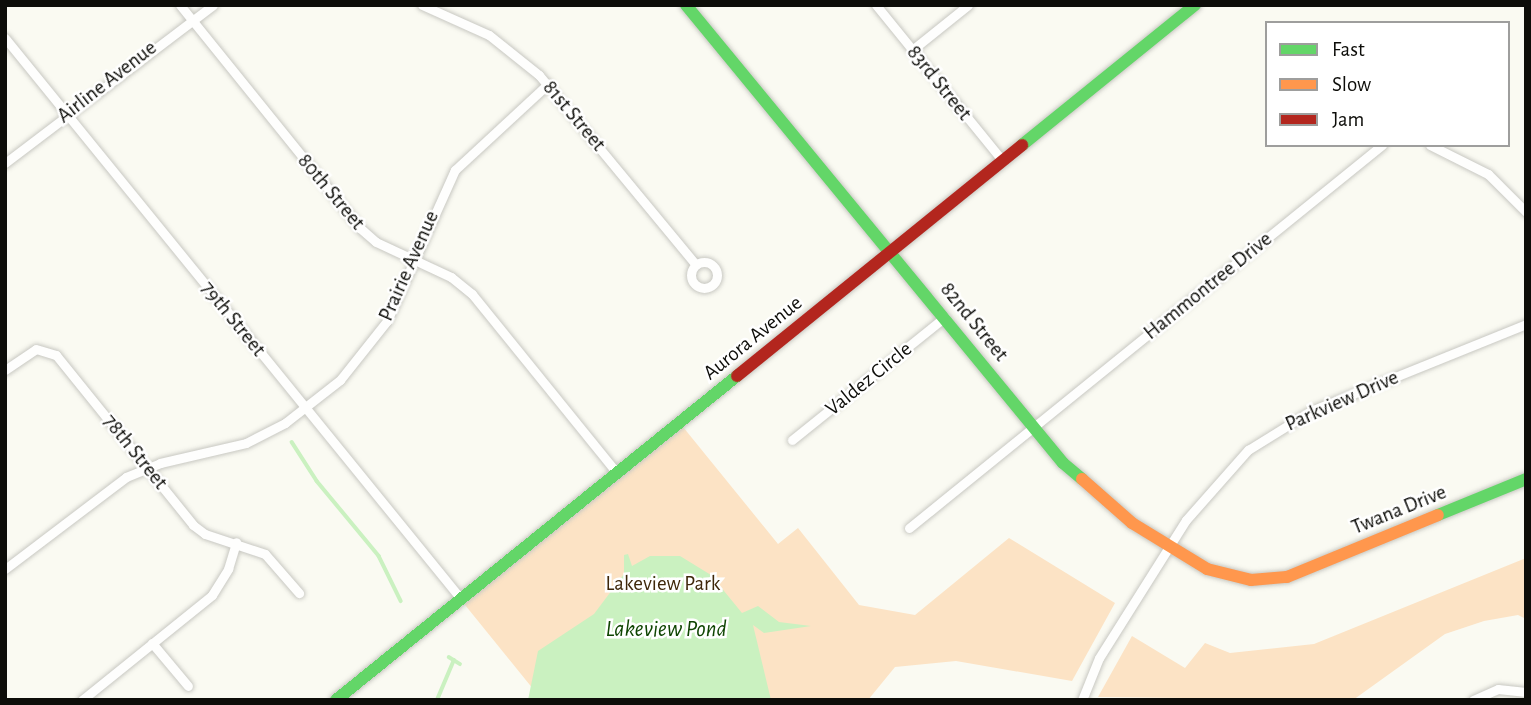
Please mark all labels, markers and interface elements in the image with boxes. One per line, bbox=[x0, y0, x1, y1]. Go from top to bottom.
legend bbox=[1265, 21, 1510, 147]
street label: Airline Avenue bbox=[52, 35, 162, 129]
text: Fast bbox=[1332, 39, 1365, 60]
street label: 83rd Street bbox=[901, 40, 977, 126]
text: Slow bbox=[1332, 74, 1371, 95]
street label: 81st Street bbox=[537, 76, 611, 156]
text: Jam bbox=[1332, 109, 1364, 130]
street label: 80th Street bbox=[292, 149, 370, 235]
street label: Prairie Avenue bbox=[373, 207, 445, 325]
street label: Hammontree Drive bbox=[1139, 227, 1277, 345]
street label: 79th Street bbox=[195, 276, 271, 362]
street label: 82nd Street bbox=[935, 277, 1013, 367]
street label: Aurora Avenue bbox=[698, 290, 808, 386]
street label: Valdez Circle bbox=[821, 336, 917, 422]
street label: Parkview Drive bbox=[1282, 365, 1402, 437]
street label: 78th Street bbox=[97, 409, 173, 495]
street label: Twana Drive bbox=[1348, 480, 1450, 540]
park label: Lakeview Park bbox=[606, 571, 720, 597]
water label: Lakeview Pond bbox=[605, 616, 727, 644]

